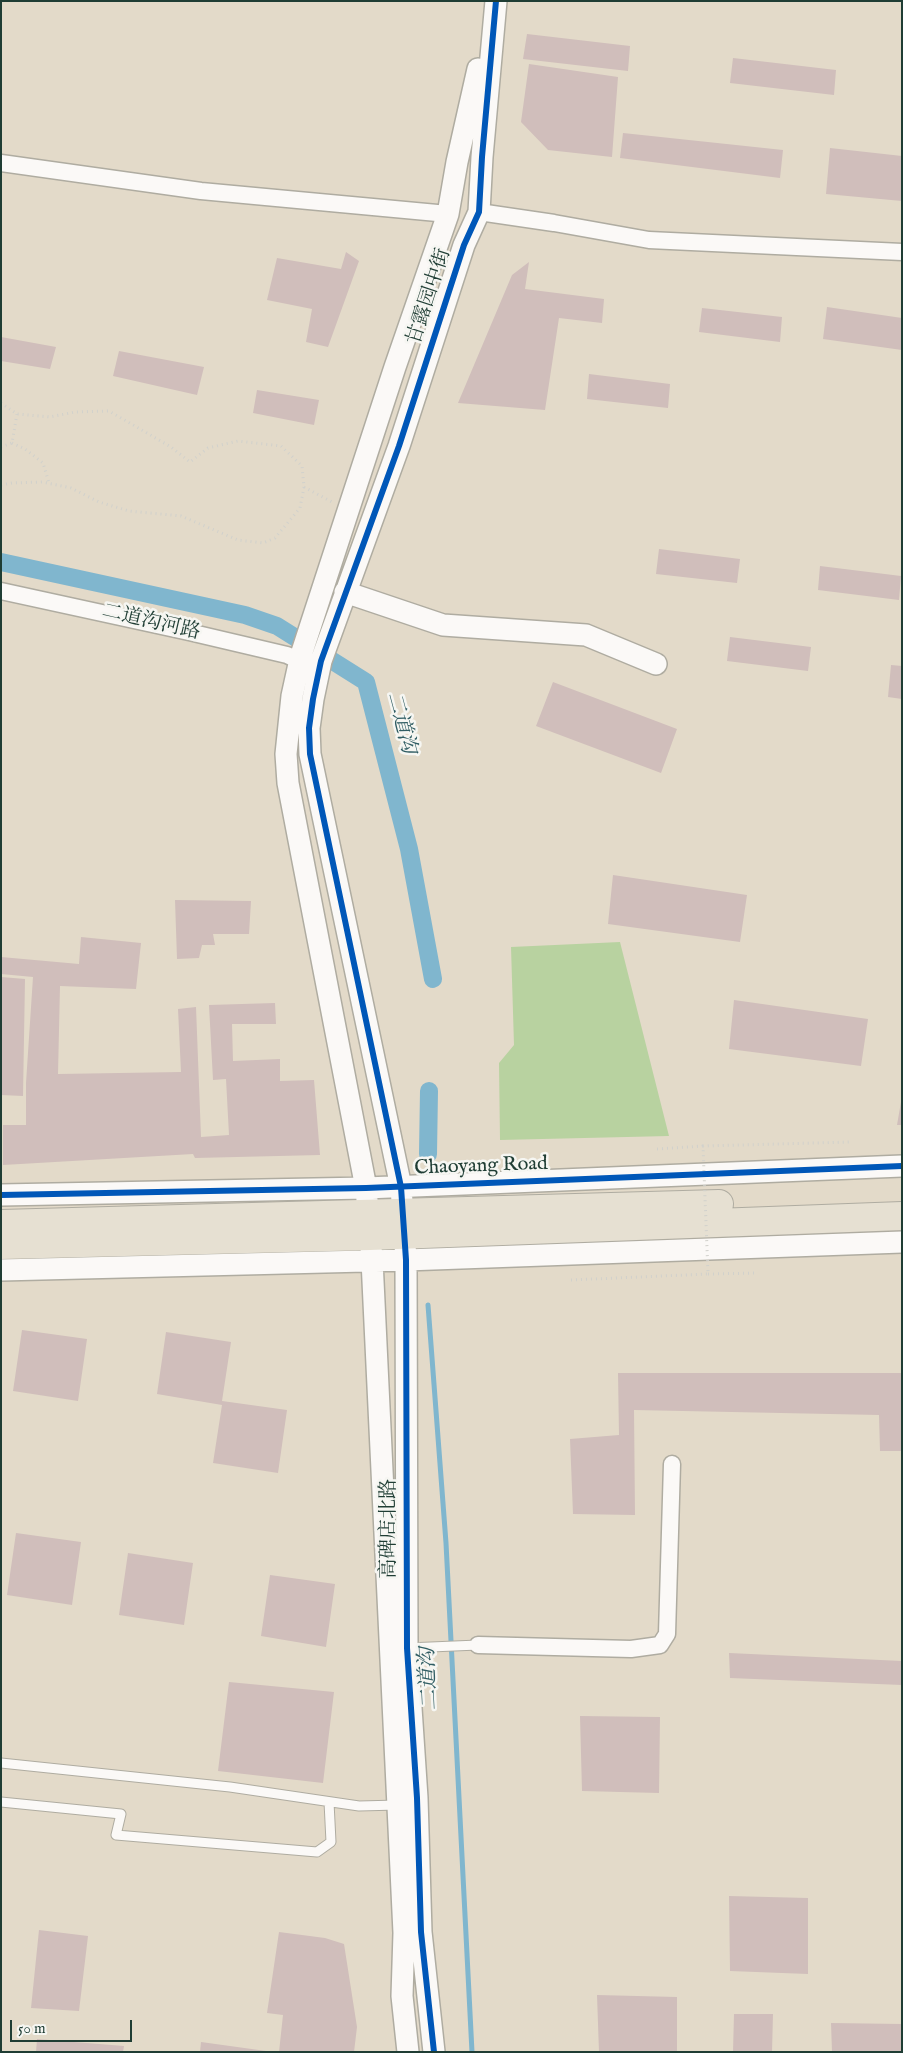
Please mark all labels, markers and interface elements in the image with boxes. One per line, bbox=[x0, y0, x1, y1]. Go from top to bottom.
street label: 甘露园中街 bbox=[403, 246, 457, 348]
street label: 二道沟河路 bbox=[100, 600, 202, 646]
water label: 二道沟 bbox=[380, 689, 420, 757]
street label: Chaoyang Road bbox=[414, 1153, 548, 1181]
street label: 高碑店北路 bbox=[378, 1479, 402, 1579]
water label: 二道沟 bbox=[416, 1647, 444, 1711]
scale bar bbox=[12, 2010, 135, 2042]
text: 50 m bbox=[18, 2019, 46, 2038]

